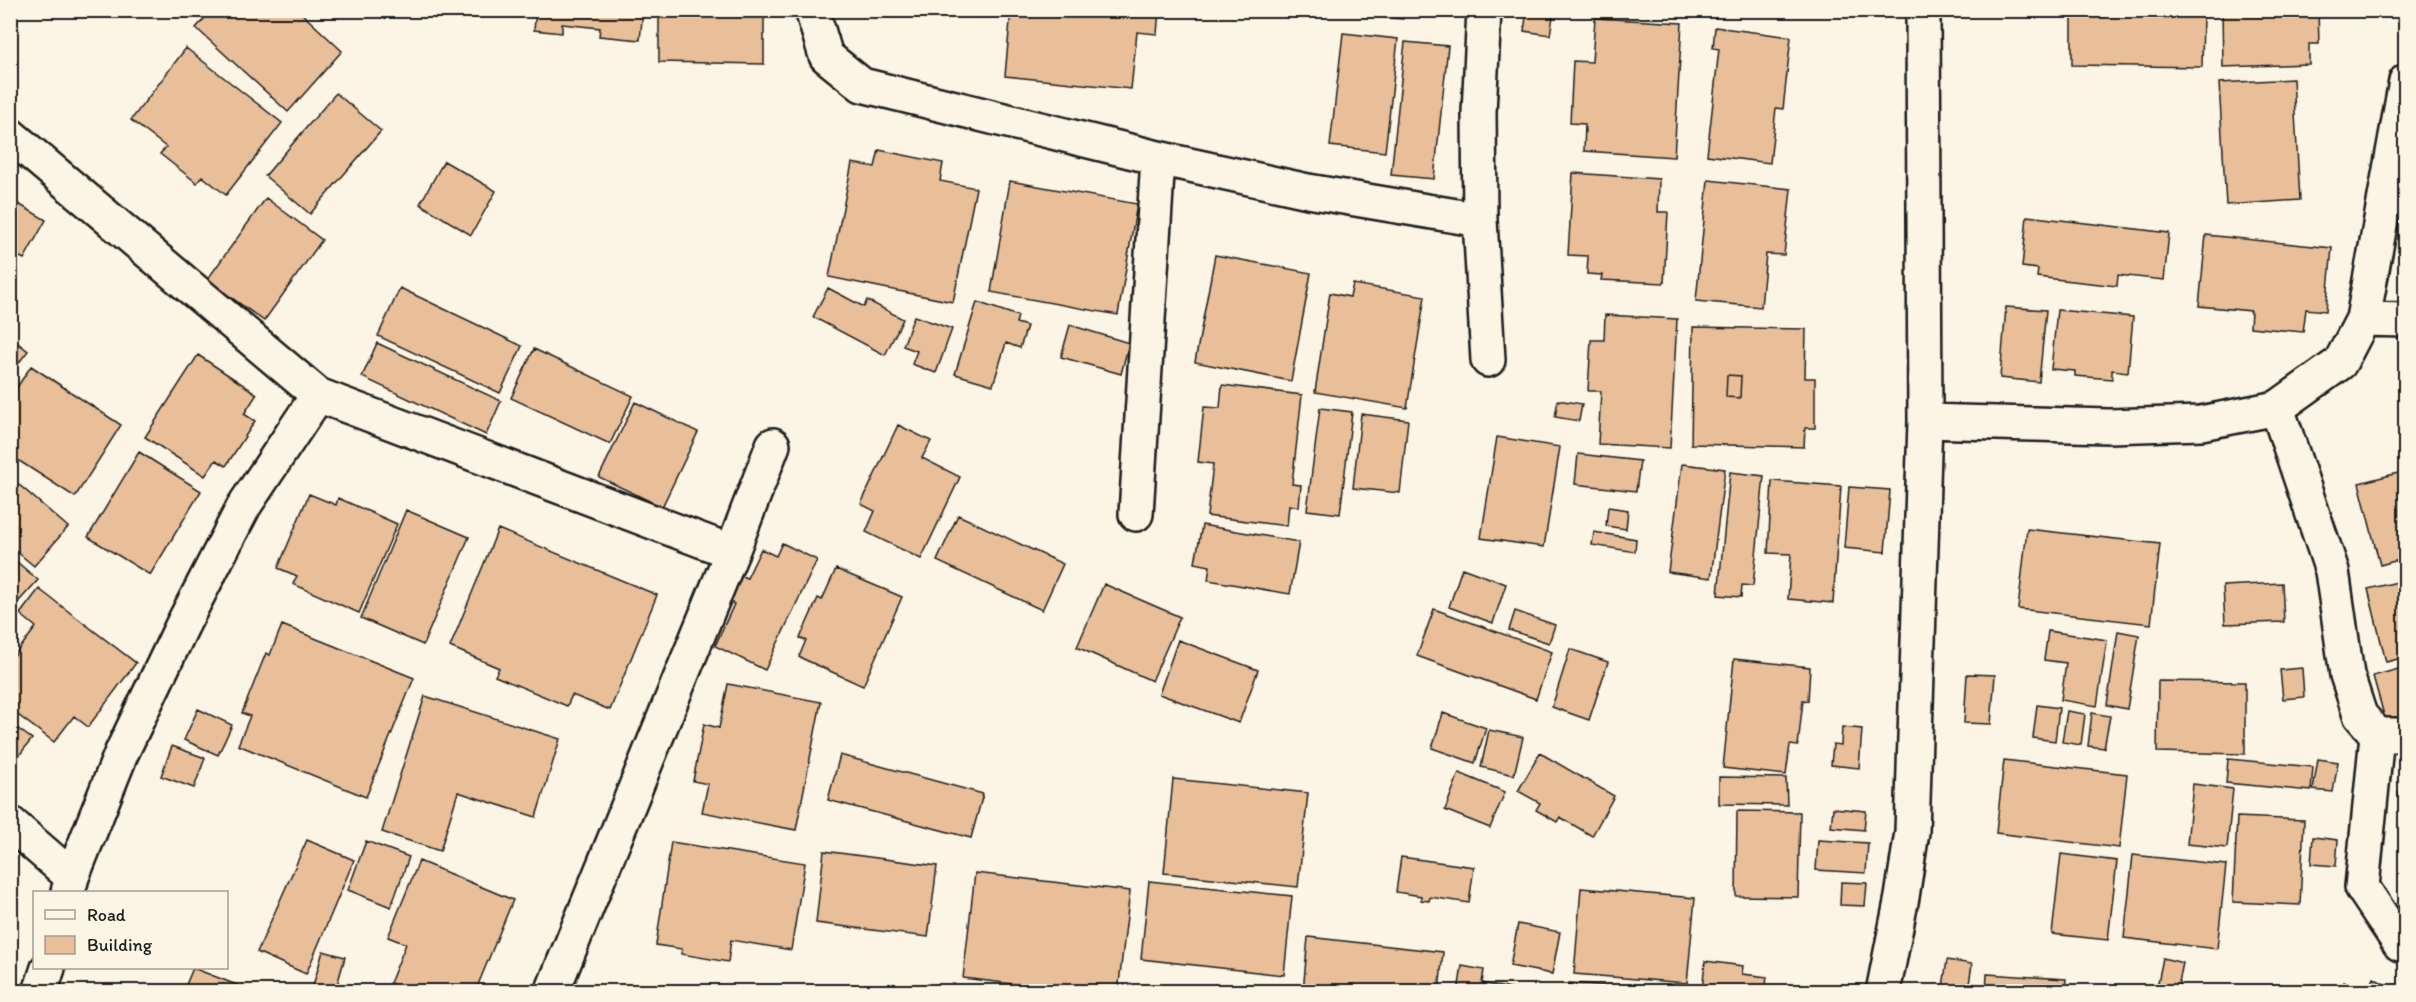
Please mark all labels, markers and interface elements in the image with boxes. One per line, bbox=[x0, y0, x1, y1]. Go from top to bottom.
legend bbox=[33, 891, 228, 969]
text: Road bbox=[87, 904, 126, 926]
text: Building bbox=[87, 934, 153, 956]

